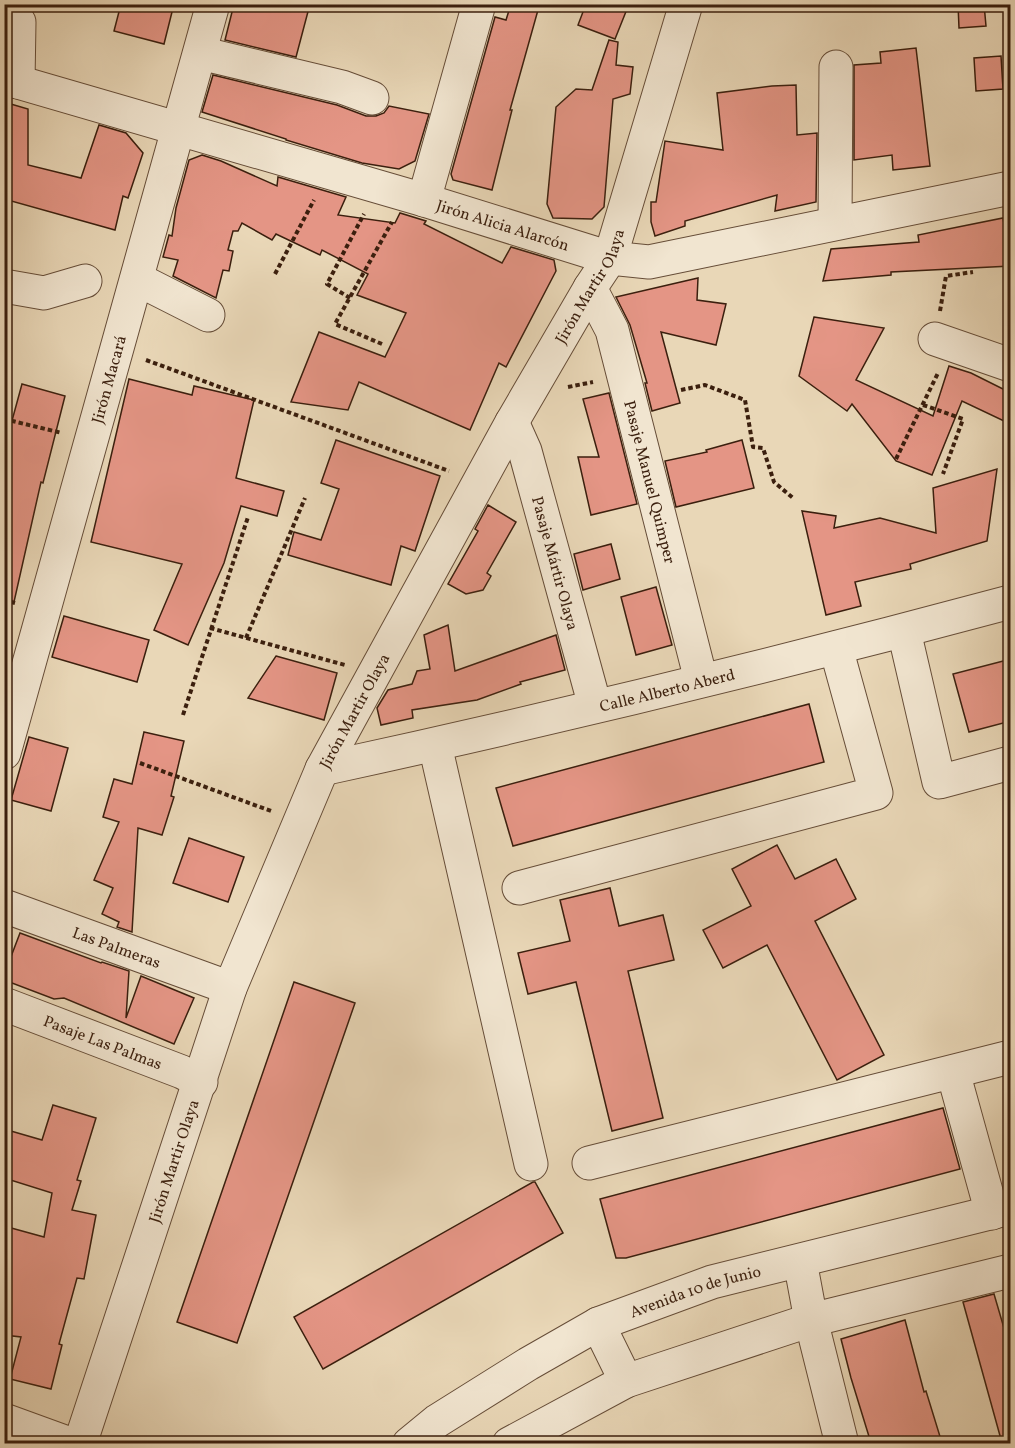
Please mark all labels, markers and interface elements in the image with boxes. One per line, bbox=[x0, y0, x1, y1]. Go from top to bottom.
street label: Jirón Alicia Alarcón bbox=[433, 195, 572, 258]
street label: Jirón Martir Olaya bbox=[551, 227, 631, 349]
street label: Jirón Macará bbox=[87, 333, 133, 426]
street label: Pasaje Manuel Quimper bbox=[617, 398, 680, 566]
street label: Pasaje Mártir Olaya bbox=[525, 494, 583, 633]
street label: Jirón Martir Olaya bbox=[315, 650, 396, 773]
street label: Calle Alberto Aberd bbox=[598, 664, 737, 719]
street label: Las Palmeras bbox=[69, 923, 163, 975]
street label: Pasaje Las Palmas bbox=[40, 1011, 165, 1076]
street label: Jirón Martir Olaya bbox=[144, 1097, 206, 1226]
street label: Avenida 10 de Junio bbox=[627, 1261, 763, 1324]

